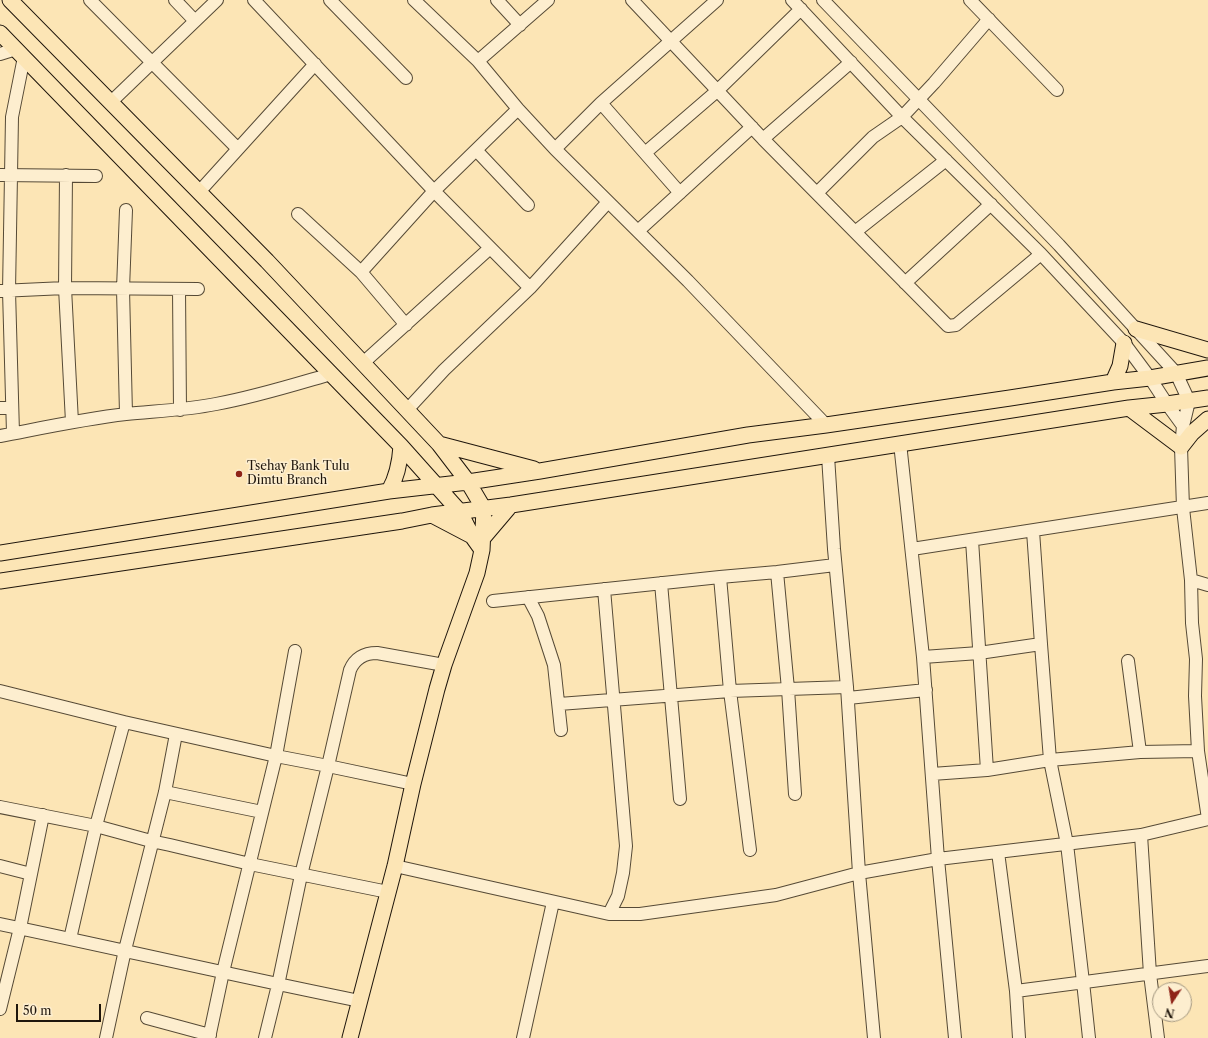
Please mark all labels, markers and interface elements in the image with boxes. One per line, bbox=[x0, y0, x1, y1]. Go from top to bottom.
place label: Tsehay Bank Tulu Dimtu Branch bbox=[247, 460, 350, 488]
marker: Tsehay Bank Tulu Dimtu Branch bbox=[234, 469, 244, 479]
north arrow bbox=[1152, 982, 1192, 1022]
scale bar bbox=[18, 996, 103, 1022]
text: 50 m bbox=[23, 1003, 52, 1018]
text: N bbox=[1164, 1005, 1176, 1021]

